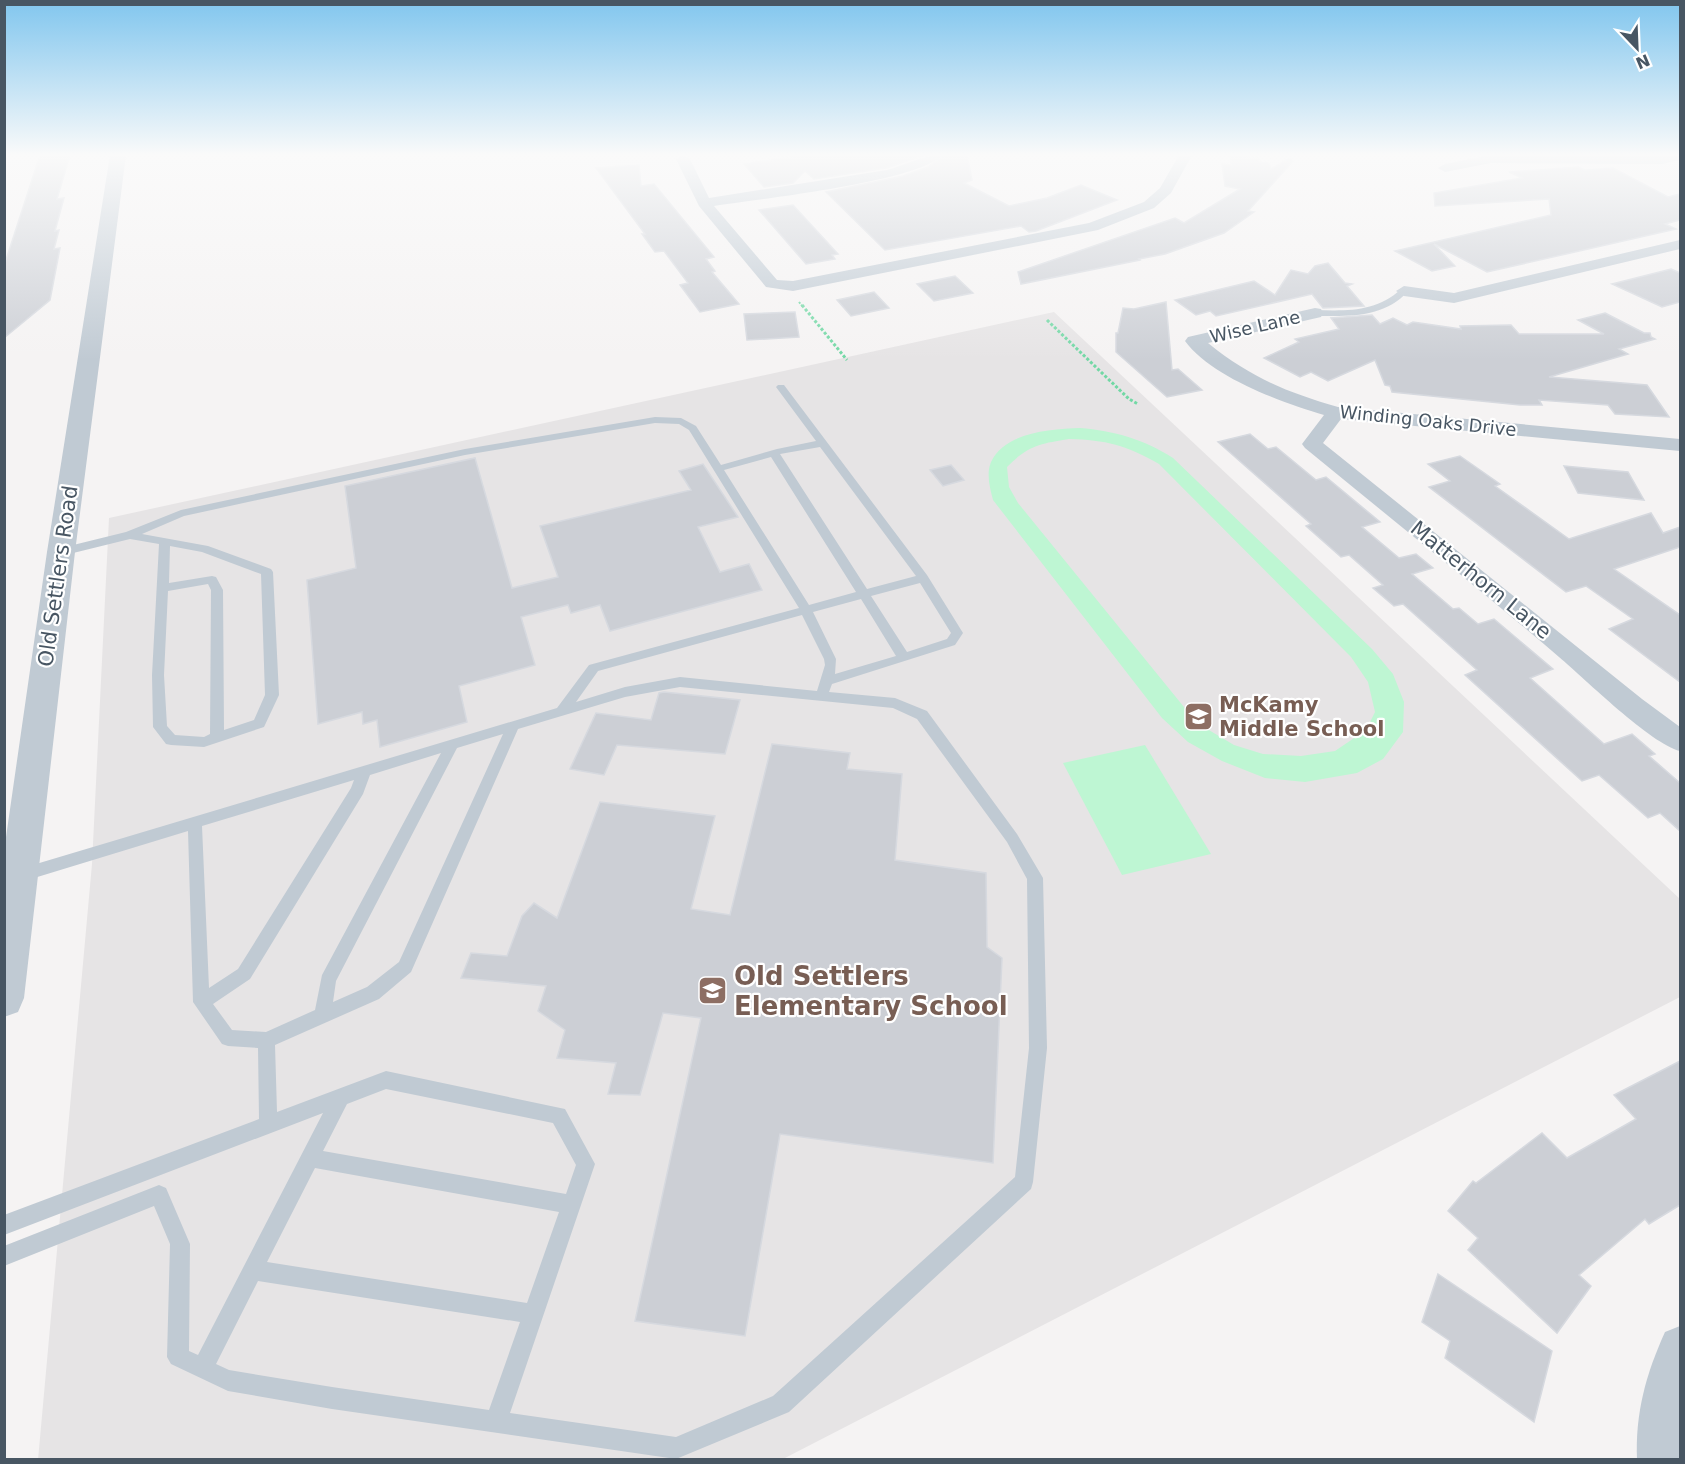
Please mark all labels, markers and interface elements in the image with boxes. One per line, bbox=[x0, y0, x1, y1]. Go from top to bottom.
north arrow bbox=[1607, 18, 1667, 78]
text: N bbox=[1633, 50, 1653, 73]
street label: Wise Lane bbox=[1208, 306, 1302, 347]
street label: Winding Oaks Drive bbox=[1339, 401, 1517, 440]
street label: Old Settlers Road bbox=[33, 484, 83, 668]
street label: Matterhorn Lane bbox=[1406, 516, 1556, 644]
place label: McKamy Middle School bbox=[1219, 693, 1385, 741]
school or university icon: McKamy Middle School bbox=[1182, 701, 1214, 733]
place label: Old Settlers Elementary School bbox=[734, 961, 1008, 1021]
school or university icon: Old Settlers Elementary School bbox=[697, 975, 729, 1007]

